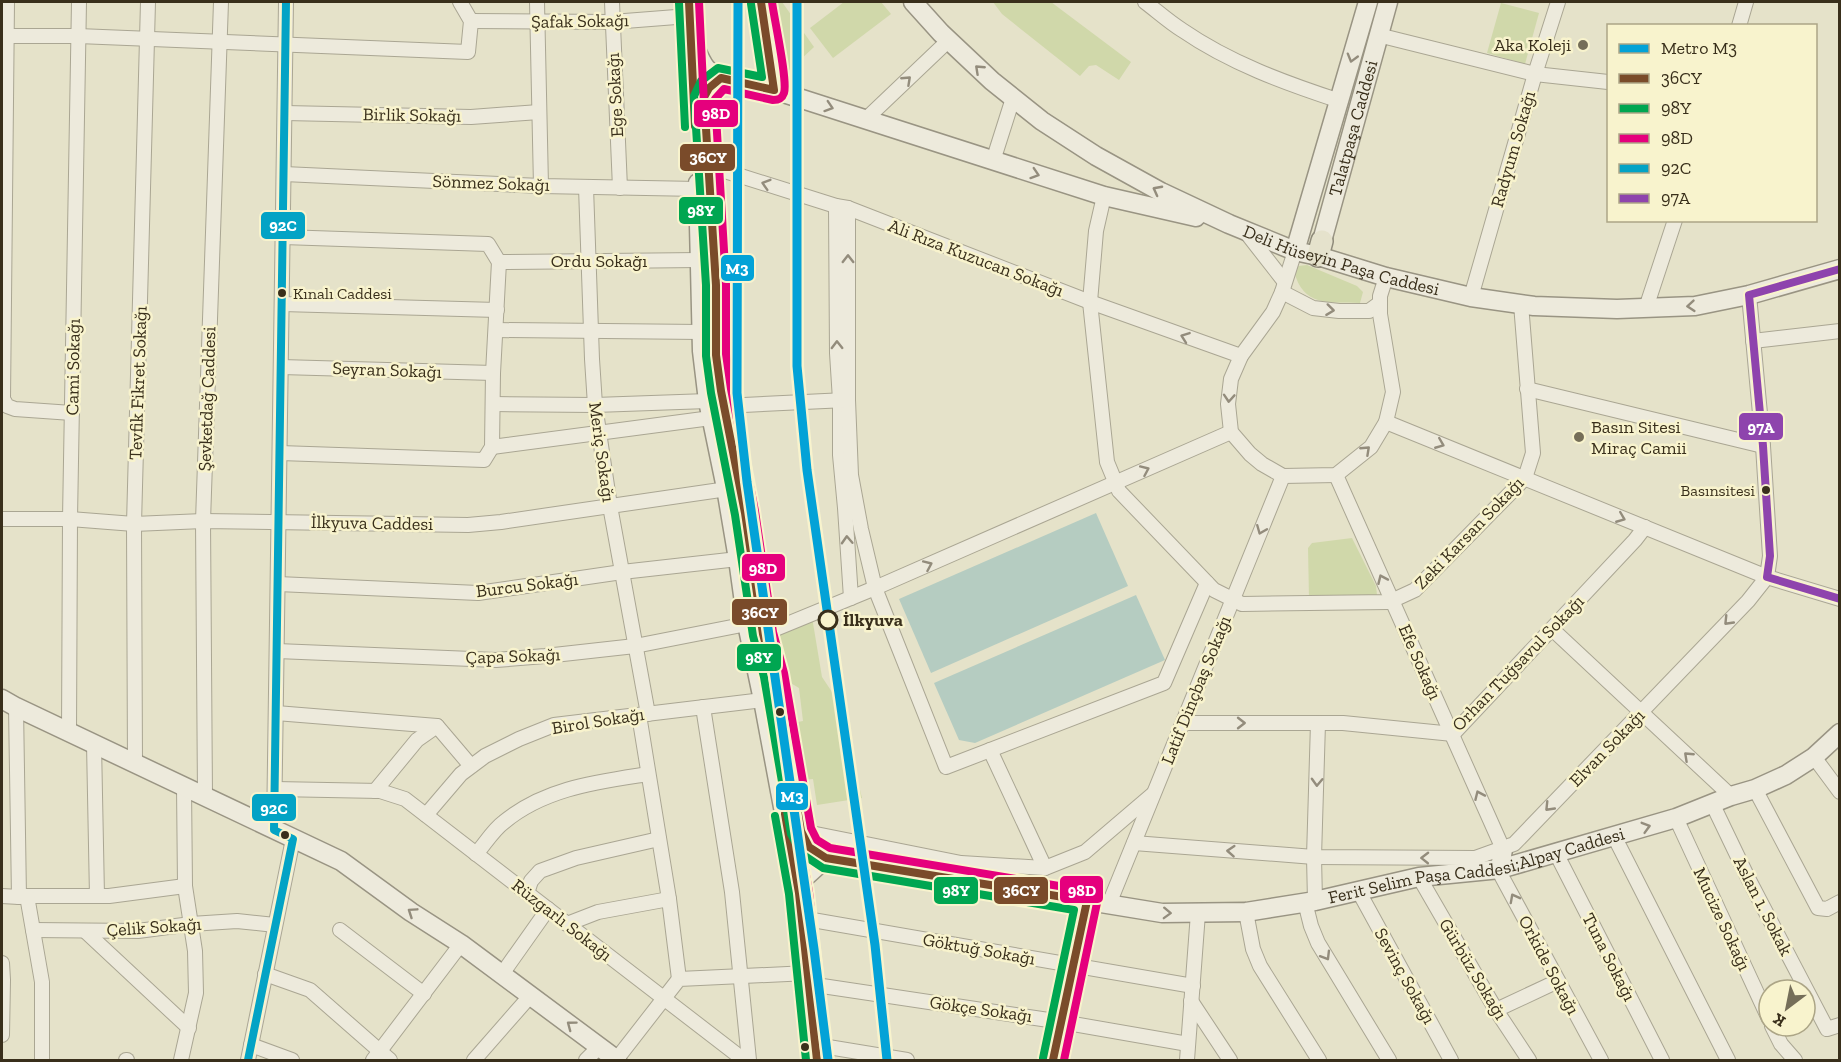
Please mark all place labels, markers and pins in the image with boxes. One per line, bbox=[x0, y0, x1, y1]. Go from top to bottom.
place label: Aka Koleji bbox=[1494, 34, 1571, 56]
marker: Aka Koleji bbox=[1576, 38, 1590, 52]
place label: Kınalı Caddesi bbox=[293, 284, 392, 303]
marker: Kınalı Caddesi bbox=[276, 287, 288, 299]
place label: Basın Sitesi Miraç Camii bbox=[1591, 416, 1687, 459]
marker: Basın Sitesi Miraç Camii bbox=[1572, 430, 1586, 444]
place label: Basınsitesi bbox=[1681, 481, 1756, 500]
marker: Basınsitesi bbox=[1760, 484, 1772, 496]
place label: İlkyuva bbox=[843, 609, 903, 631]
marker: İlkyuva bbox=[818, 610, 838, 630]
unlabelled marker bbox=[774, 706, 786, 718]
unlabelled marker bbox=[279, 829, 291, 841]
unlabelled marker bbox=[799, 1041, 811, 1053]

